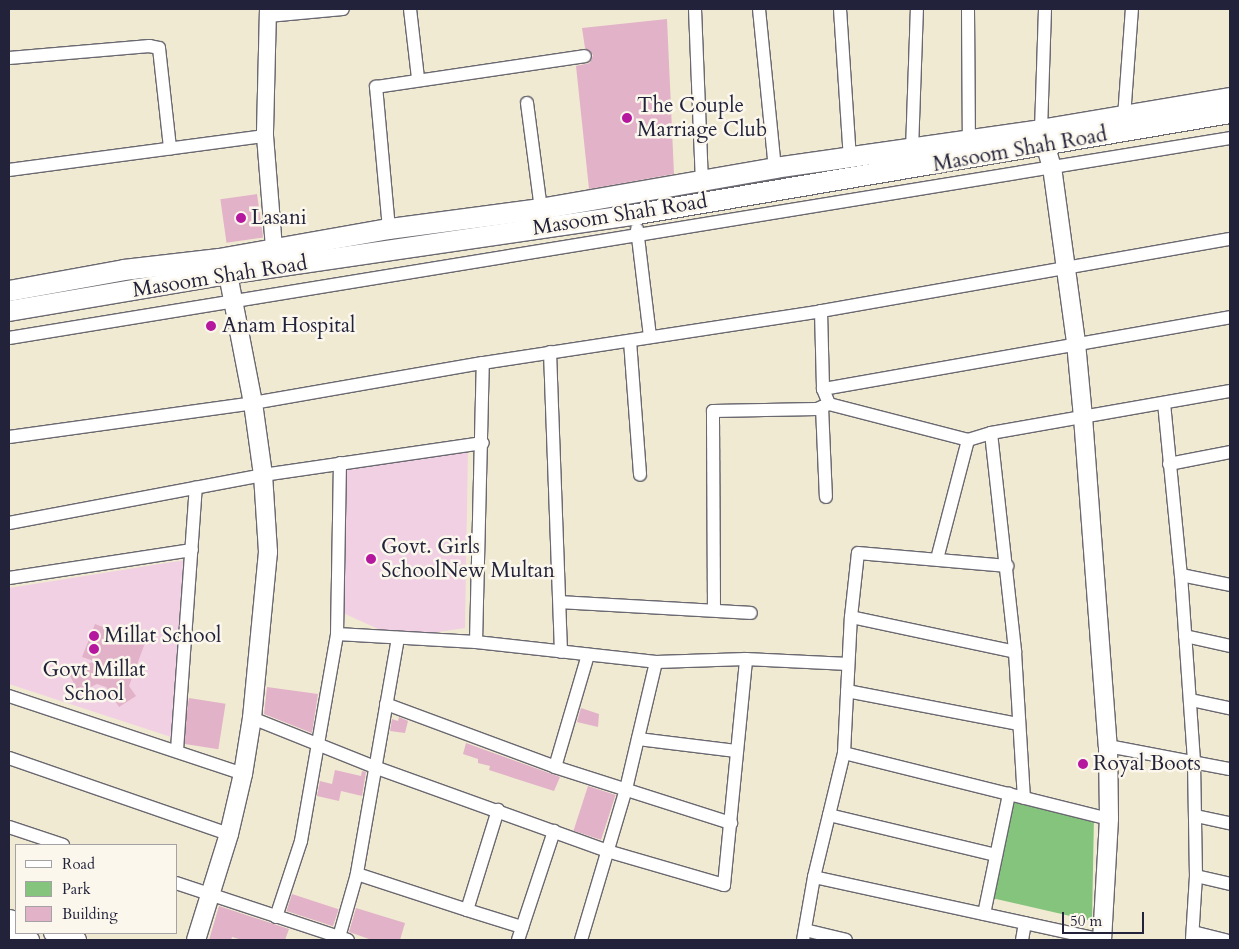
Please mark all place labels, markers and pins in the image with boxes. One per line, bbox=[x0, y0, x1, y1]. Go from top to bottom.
place label: The Couple Marriage Club bbox=[637, 93, 767, 143]
marker: The Couple Marriage Club bbox=[621, 112, 633, 124]
place label: Lasani bbox=[251, 205, 307, 231]
marker: Lasani bbox=[235, 212, 247, 224]
place label: Anam Hospital bbox=[222, 313, 355, 339]
marker: Anam Hospital bbox=[204, 319, 218, 333]
place label: Govt. Girls SchoolNew Multan bbox=[381, 534, 555, 584]
marker: Govt. Girls SchoolNew Multan bbox=[365, 553, 377, 565]
place label: Millat School bbox=[104, 623, 221, 649]
marker: Millat School bbox=[88, 630, 100, 642]
marker: Govt Millat School bbox=[88, 643, 100, 655]
place label: Govt Millat School bbox=[43, 657, 145, 707]
place label: Royal Boots bbox=[1093, 751, 1201, 777]
marker: Royal Boots bbox=[1077, 758, 1089, 770]

